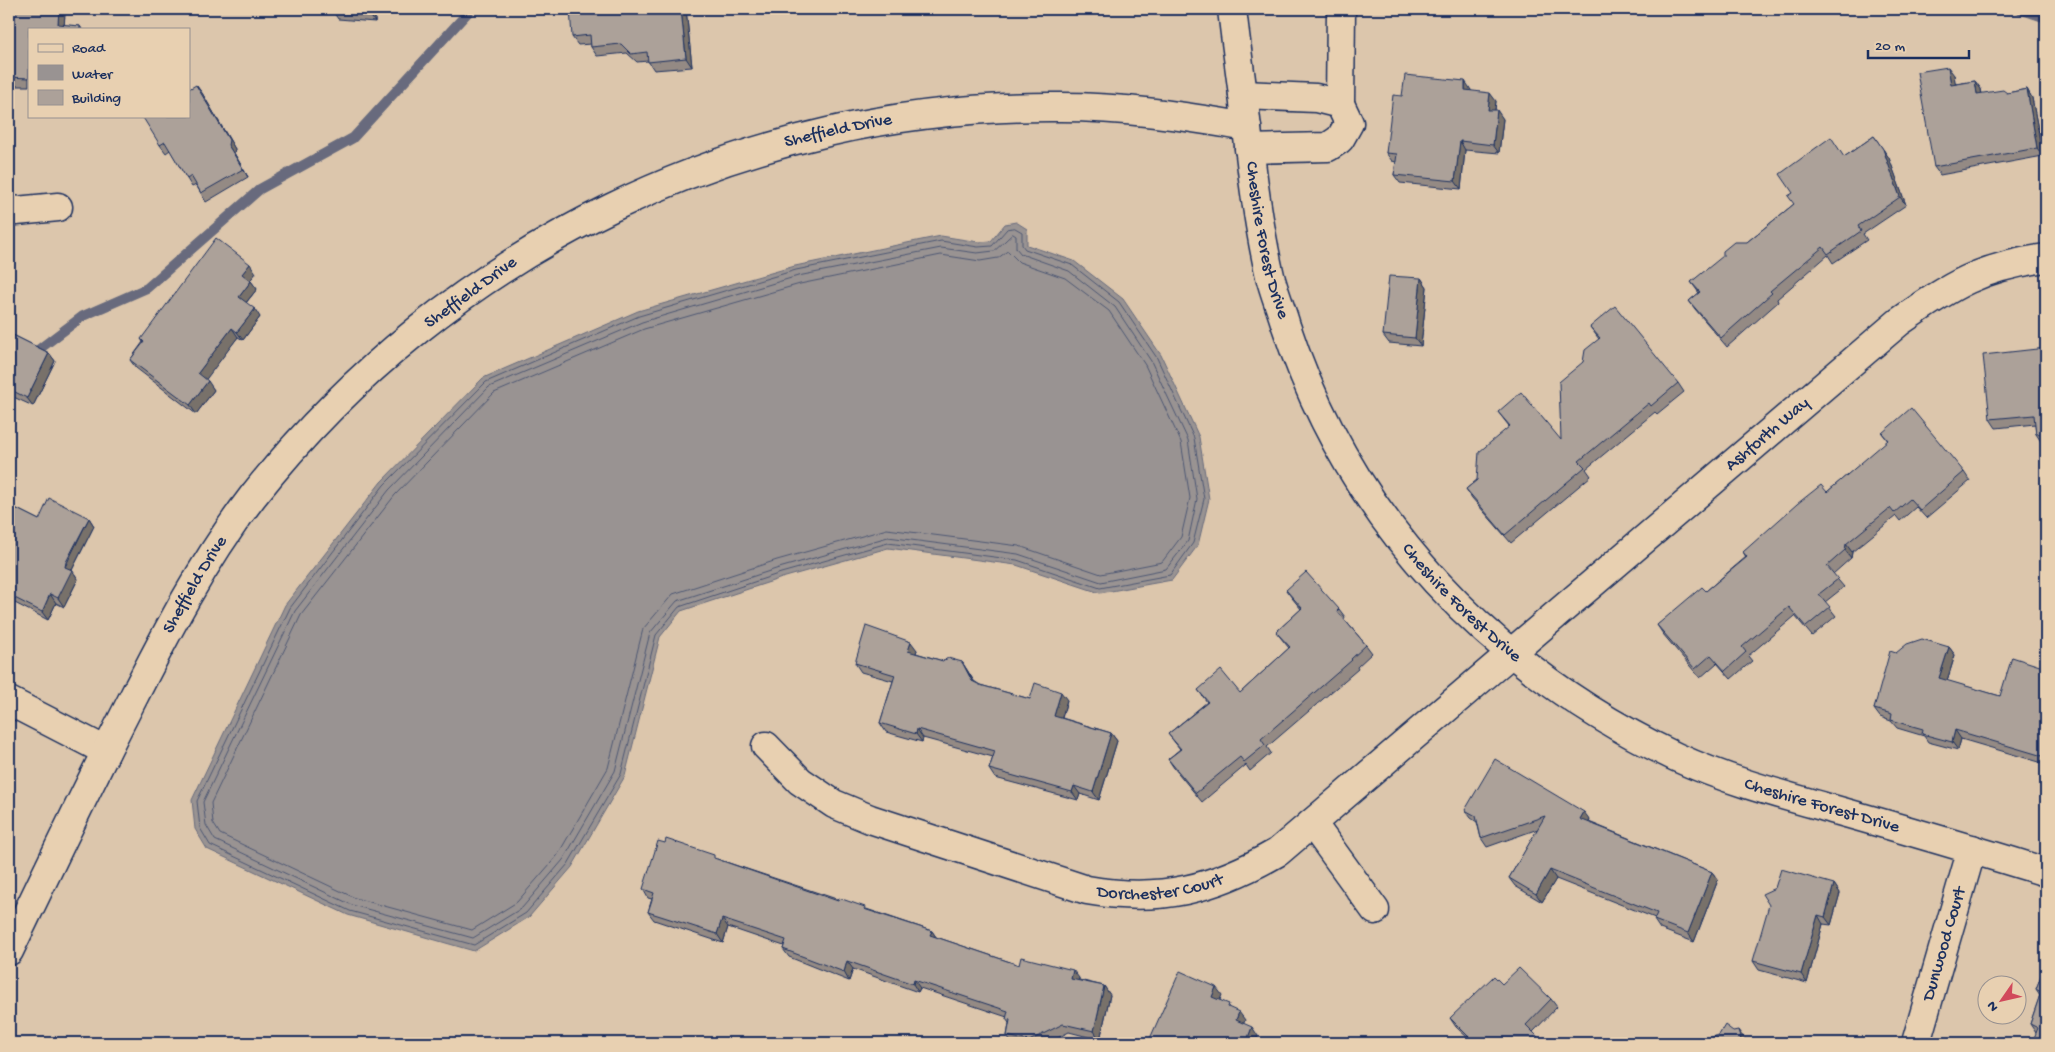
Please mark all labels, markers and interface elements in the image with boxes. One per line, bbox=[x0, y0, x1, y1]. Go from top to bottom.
legend bbox=[28, 28, 190, 118]
scale bar bbox=[1868, 28, 1969, 60]
text: 20 m bbox=[1875, 38, 1905, 56]
text: Road bbox=[72, 40, 106, 58]
text: Water bbox=[72, 66, 114, 84]
text: Building bbox=[71, 90, 121, 108]
street label: Sheffield Drive bbox=[782, 109, 894, 153]
street label: Cheshire Forest Drive bbox=[1240, 160, 1294, 322]
street label: Sheffield Drive bbox=[421, 252, 522, 334]
street label: Ashforth Way bbox=[1721, 393, 1814, 476]
street label: Sheffield Drive bbox=[158, 531, 232, 637]
street label: Cheshire Forest Drive bbox=[1397, 539, 1526, 668]
street label: Cheshire Forest Drive bbox=[1742, 773, 1903, 838]
street label: Dorchester Court bbox=[1095, 869, 1228, 905]
street label: Dunwood Court bbox=[1918, 883, 1971, 1004]
north arrow bbox=[1978, 974, 2028, 1024]
text: N bbox=[1984, 997, 2003, 1014]

